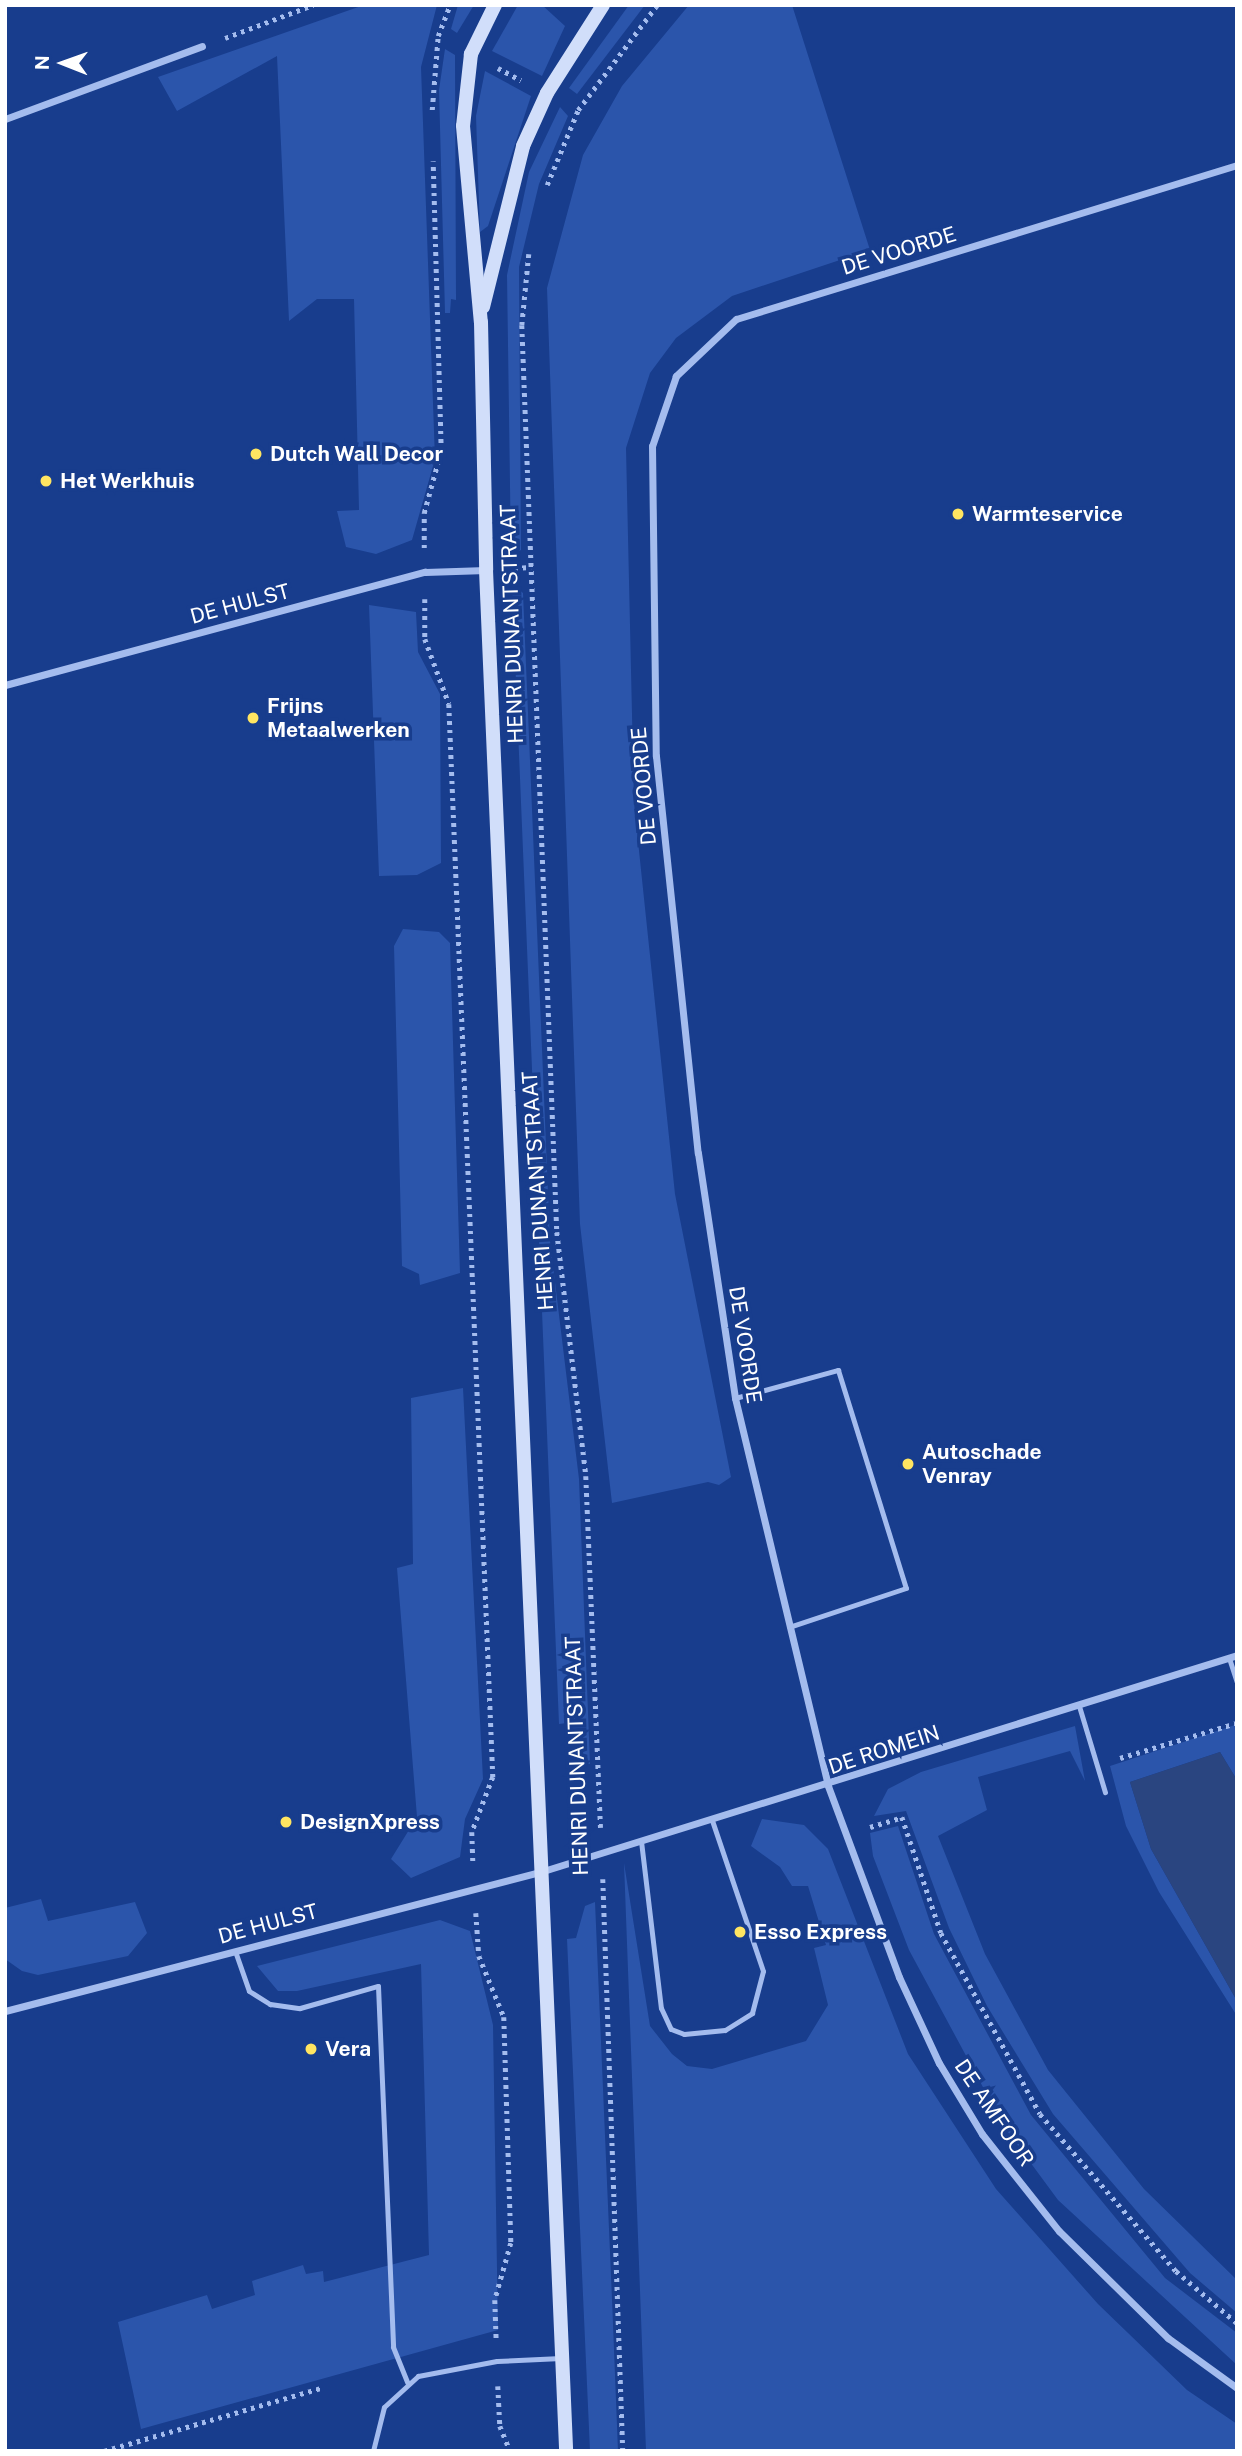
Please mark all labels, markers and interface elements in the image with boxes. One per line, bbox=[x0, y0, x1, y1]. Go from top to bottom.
north arrow bbox=[28, 28, 98, 98]
text: N bbox=[31, 55, 53, 70]
street label: DE VOORDE bbox=[838, 222, 960, 280]
place label: Dutch Wall Decor bbox=[270, 441, 443, 467]
marker: Dutch Wall Decor bbox=[248, 446, 264, 462]
place label: Het Werkhuis bbox=[60, 468, 195, 494]
marker: Het Werkhuis bbox=[38, 473, 54, 489]
place label: Warmteservice bbox=[972, 501, 1123, 527]
street label: HENRI DUNANTSTRAAT bbox=[495, 504, 529, 744]
marker: Warmteservice bbox=[950, 506, 966, 522]
street label: DE HULST bbox=[187, 579, 293, 629]
place label: Frijns Metaalwerken bbox=[267, 693, 410, 743]
marker: Frijns Metaalwerken bbox=[245, 710, 261, 726]
street label: DE VOORDE bbox=[626, 726, 662, 846]
street label: HENRI DUNANTSTRAAT bbox=[517, 1071, 559, 1311]
street label: DE VOORDE bbox=[723, 1284, 767, 1406]
place label: Autoschade Venray bbox=[922, 1439, 1042, 1489]
marker: Autoschade Venray bbox=[900, 1456, 916, 1472]
street label: HENRI DUNANTSTRAAT bbox=[560, 1636, 594, 1876]
street label: DE ROMEIN bbox=[825, 1720, 943, 1780]
place label: DesignXpress bbox=[300, 1809, 440, 1835]
marker: DesignXpress bbox=[278, 1814, 294, 1830]
street label: DE HULST bbox=[215, 1899, 321, 1949]
place label: Esso Express bbox=[754, 1919, 887, 1945]
marker: Esso Express bbox=[732, 1924, 748, 1940]
place label: Vera bbox=[325, 2036, 371, 2062]
marker: Vera bbox=[303, 2041, 319, 2057]
street label: DE AMFOOR bbox=[949, 2055, 1039, 2171]

